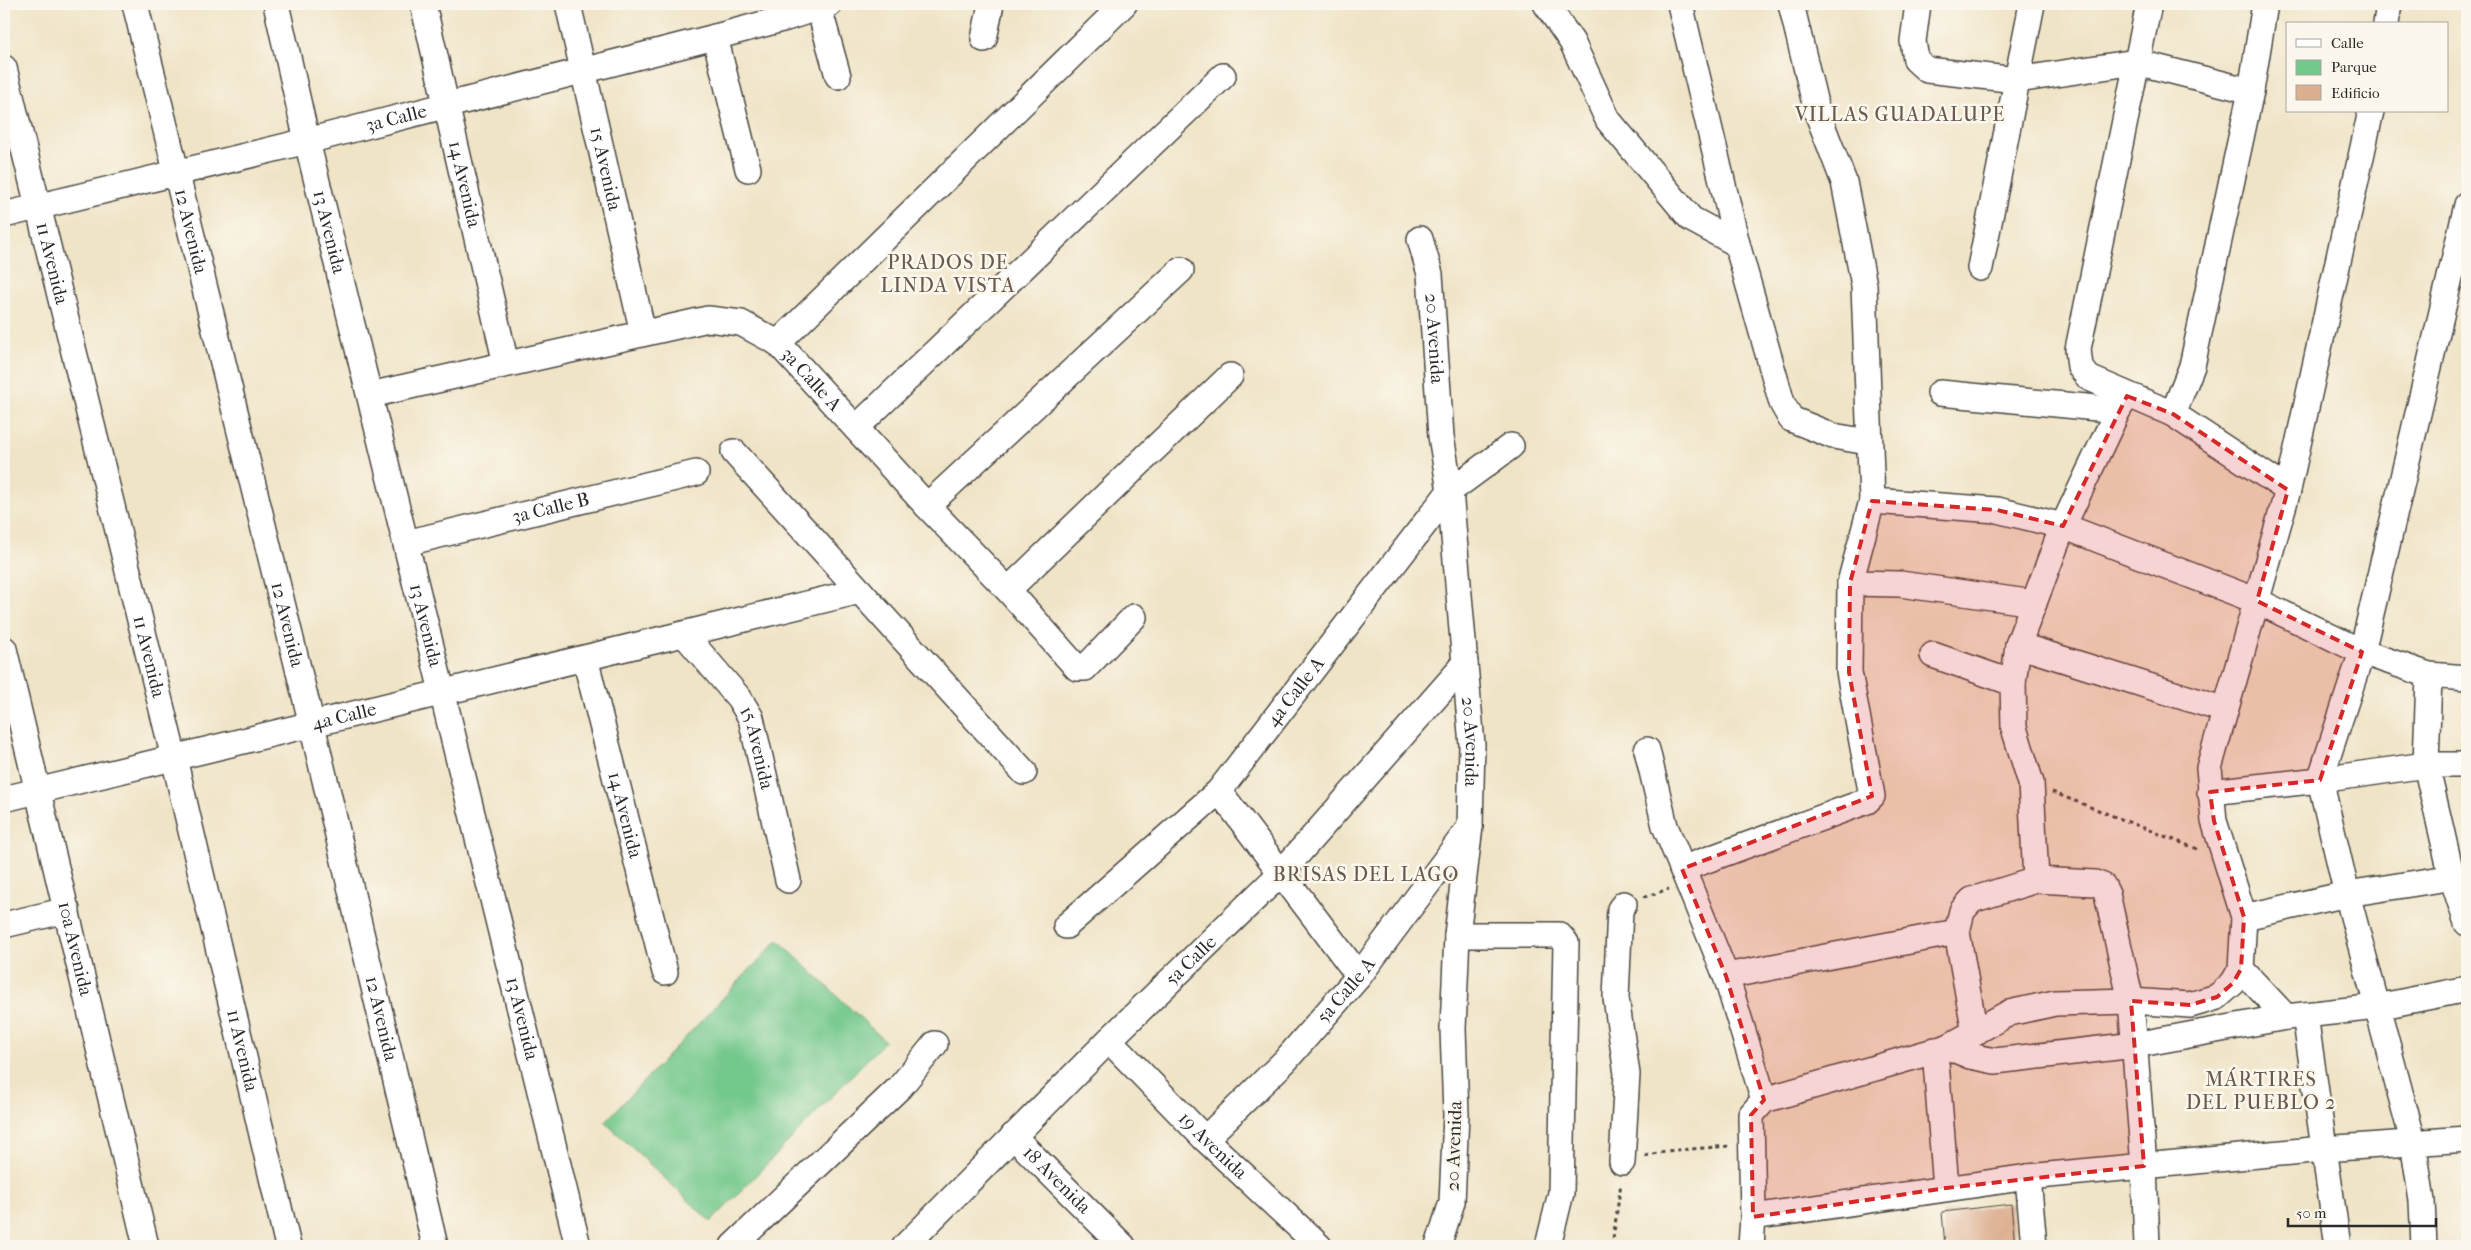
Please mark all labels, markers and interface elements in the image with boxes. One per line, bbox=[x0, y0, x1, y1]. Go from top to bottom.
legend bbox=[2286, 22, 2448, 112]
text: Calle bbox=[2331, 34, 2364, 52]
text: Parque bbox=[2331, 58, 2377, 76]
text: Edificio bbox=[2331, 84, 2380, 102]
street label: 3a Calle bbox=[363, 100, 429, 137]
district label: VILLAS GUADALUPE bbox=[1794, 103, 2005, 126]
street label: 15 Avenida bbox=[585, 125, 626, 213]
street label: 14 Avenida bbox=[444, 139, 485, 230]
street label: 12 Avenida bbox=[170, 186, 212, 276]
street label: 13 Avenida bbox=[308, 188, 350, 276]
street label: 11 Avenida bbox=[31, 220, 73, 307]
district label: PRADOS DE LINDA VISTA bbox=[880, 251, 1016, 297]
street label: 20 Avenida bbox=[1420, 293, 1448, 385]
street label: 3a Calle A bbox=[777, 343, 846, 416]
street label: 3a Calle B bbox=[510, 488, 592, 528]
street label: 12 Avenida bbox=[266, 580, 308, 670]
street label: 13 Avenida bbox=[405, 581, 447, 669]
street label: 11 Avenida bbox=[128, 613, 170, 700]
street label: 4a Calle A bbox=[1262, 652, 1329, 731]
street label: 20 Avenida bbox=[1457, 696, 1483, 787]
street label: 4a Calle bbox=[310, 698, 379, 735]
street label: 15 Avenida bbox=[735, 702, 778, 792]
street label: 14 Avenida bbox=[603, 770, 647, 861]
district label: BRISAS DEL LAGO bbox=[1273, 863, 1459, 886]
street label: 10a Avenida bbox=[53, 899, 97, 998]
street label: 5a Calle bbox=[1161, 931, 1221, 990]
street label: 5a Calle A bbox=[1312, 953, 1380, 1028]
street label: 12 Avenida bbox=[361, 974, 402, 1063]
street label: 13 Avenida bbox=[501, 975, 543, 1063]
street label: 11 Avenida bbox=[222, 1007, 263, 1094]
district label: MÁRTIRES DEL PUEBLO 2 bbox=[2186, 1067, 2336, 1114]
street label: 20 Avenida bbox=[1441, 1100, 1467, 1192]
street label: 19 Avenida bbox=[1174, 1107, 1252, 1184]
street label: 18 Avenida bbox=[1018, 1141, 1095, 1218]
scale bar bbox=[2288, 1195, 2436, 1227]
text: 50 m bbox=[2296, 1204, 2327, 1222]

